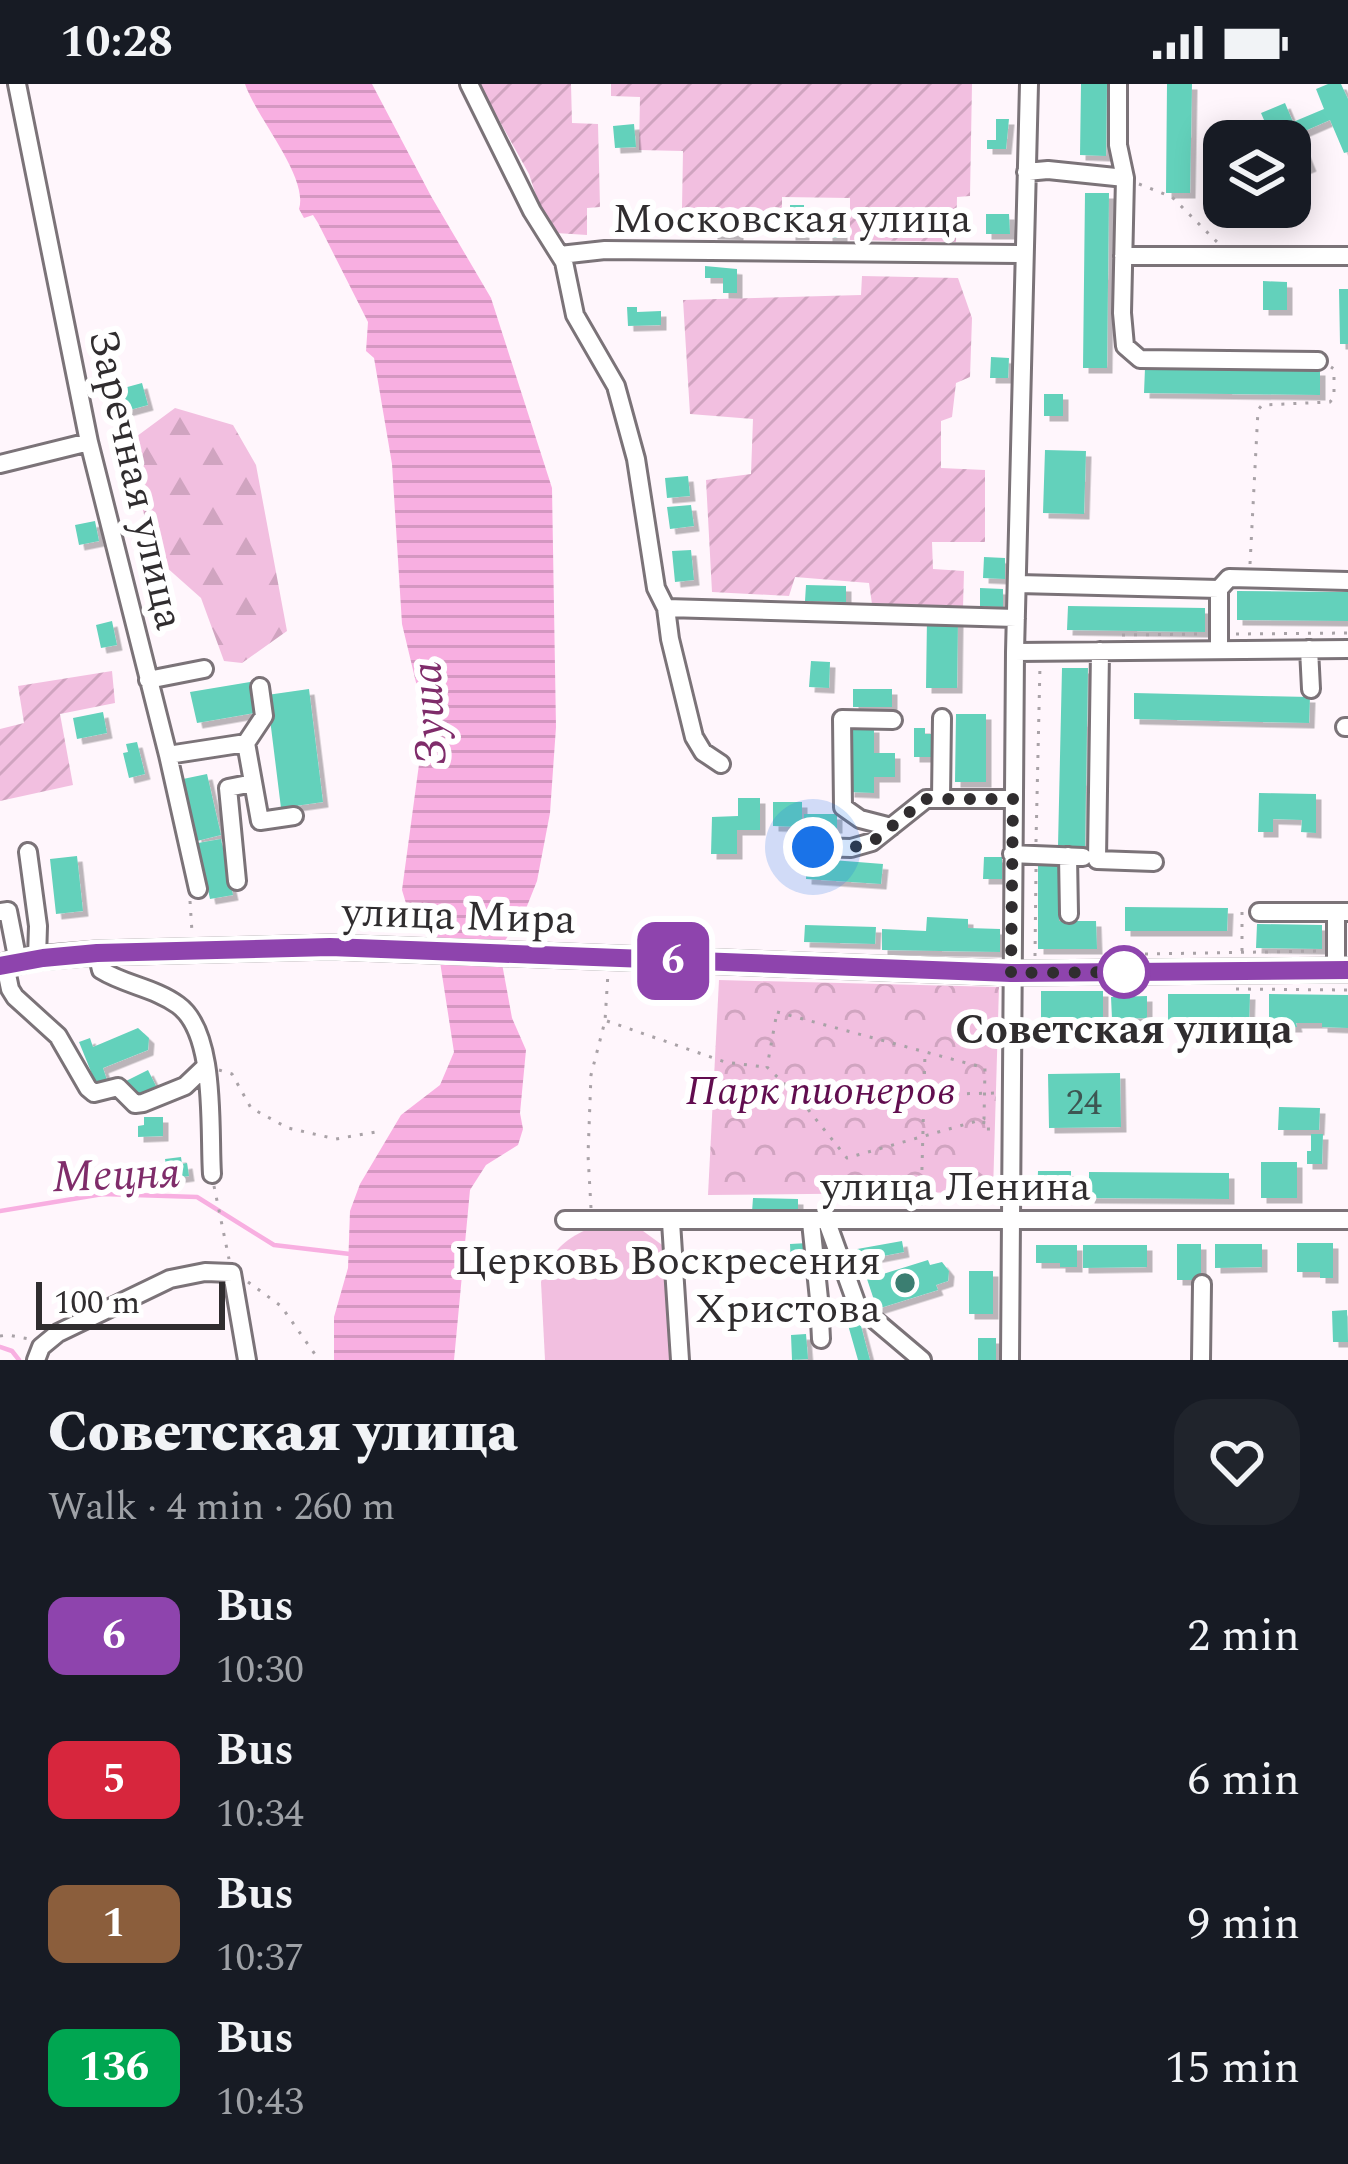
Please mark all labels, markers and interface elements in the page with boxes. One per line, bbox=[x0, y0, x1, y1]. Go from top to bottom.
text: 10:28 bbox=[60, 8, 173, 77]
map controls bbox=[1203, 120, 1311, 228]
button: layers bbox=[1203, 120, 1311, 228]
street label: Московская улица bbox=[612, 188, 972, 251]
street label: Заречная улица bbox=[70, 323, 201, 636]
water label: Зуша bbox=[392, 660, 467, 768]
your location bbox=[783, 817, 843, 877]
street label: улица Мира bbox=[340, 881, 577, 952]
line badge: 6 bbox=[634, 922, 712, 1000]
text: 6 bbox=[661, 929, 685, 992]
marker: Советская улица bbox=[1099, 947, 1149, 997]
place label: Советская улица bbox=[955, 999, 1293, 1062]
park label: Парк пионеров bbox=[686, 1060, 956, 1123]
house number: 24 bbox=[1066, 1076, 1102, 1131]
water label: Мецня bbox=[51, 1139, 181, 1212]
street label: улица Ленина bbox=[820, 1156, 1091, 1219]
place label: Церковь Воскресения Христова bbox=[454, 1230, 881, 1341]
marker: Церковь Воскресения Христова bbox=[892, 1270, 918, 1296]
scale bar bbox=[36, 1276, 225, 1329]
text: 100 m bbox=[54, 1278, 140, 1328]
text: Советская улица bbox=[48, 1390, 518, 1476]
button: heart bbox=[1174, 1399, 1300, 1525]
text: Walk · 4 min · 260 m bbox=[48, 1478, 395, 1537]
text: Bus bbox=[216, 1572, 294, 1641]
text: 2 min bbox=[1187, 1602, 1300, 1671]
text: 6 bbox=[102, 1604, 126, 1667]
text: 10:30 bbox=[216, 1641, 304, 1700]
text: Bus bbox=[216, 1716, 294, 1785]
text: 6 min bbox=[1187, 1746, 1300, 1815]
text: 5 bbox=[102, 1748, 126, 1811]
text: 10:34 bbox=[216, 1785, 304, 1844]
text: Bus bbox=[216, 1860, 294, 1929]
text: 9 min bbox=[1187, 1890, 1300, 1959]
text: 1 bbox=[102, 1892, 126, 1955]
text: 10:37 bbox=[216, 1929, 304, 1988]
text: Bus bbox=[216, 2004, 294, 2073]
text: 15 min bbox=[1165, 2034, 1300, 2103]
text: 136 bbox=[79, 2036, 149, 2099]
text: 10:43 bbox=[216, 2073, 304, 2132]

